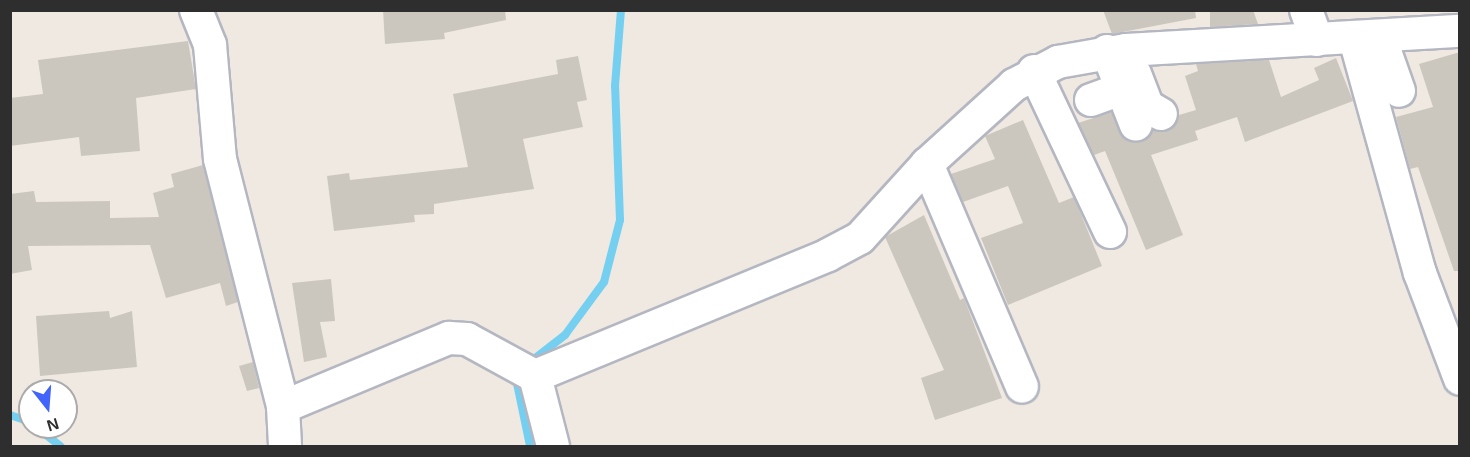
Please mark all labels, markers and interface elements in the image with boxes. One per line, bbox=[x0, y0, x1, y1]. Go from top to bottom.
north arrow bbox=[18, 379, 78, 439]
text: N bbox=[45, 415, 61, 435]

